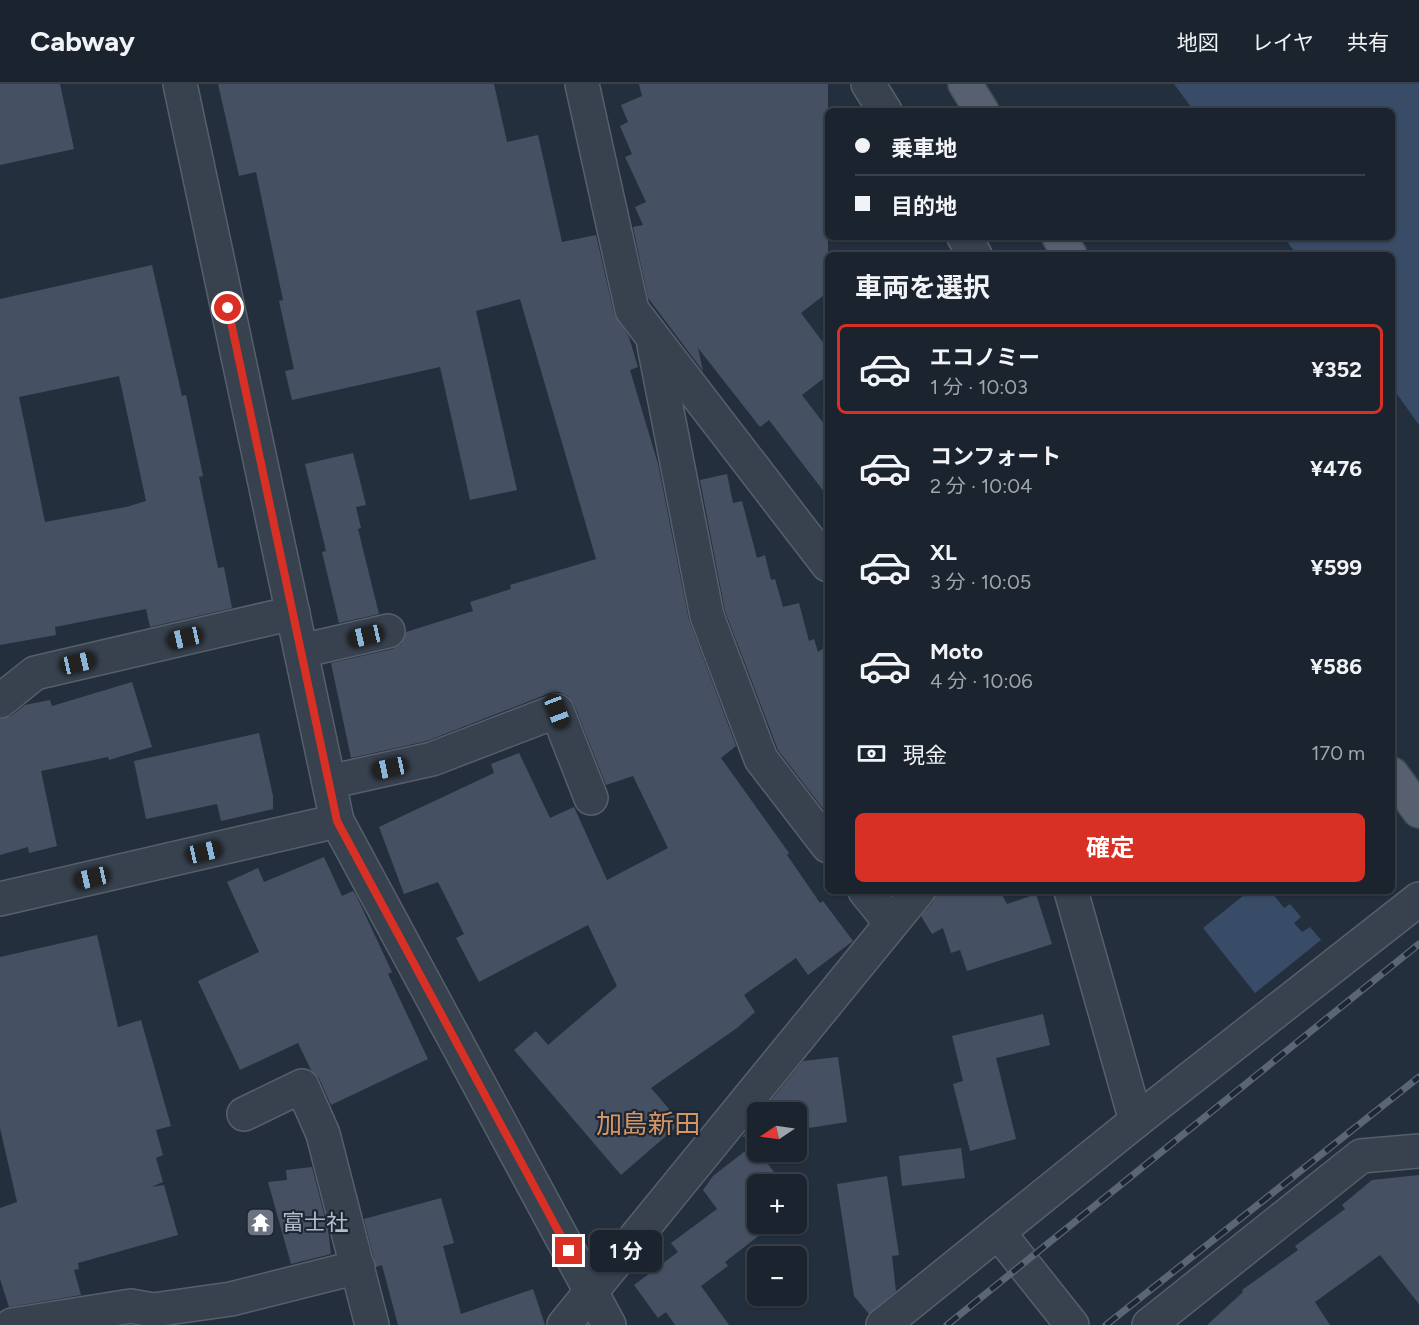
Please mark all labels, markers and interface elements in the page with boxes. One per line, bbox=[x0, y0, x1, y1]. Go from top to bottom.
text: Cabway bbox=[30, 24, 135, 58]
text: 地図 bbox=[1177, 30, 1219, 55]
text: レイヤ bbox=[1252, 30, 1314, 55]
text: 共有 bbox=[1347, 30, 1389, 55]
text: 乗車地 bbox=[891, 135, 957, 162]
text: 目的地 bbox=[891, 193, 957, 220]
text: 車両を選択 bbox=[855, 271, 990, 304]
route start bbox=[214, 294, 241, 321]
icon: car bbox=[858, 342, 912, 396]
text: エコノミー bbox=[930, 344, 1040, 371]
text: ¥352 bbox=[1311, 356, 1362, 383]
text: 1 分 · 10:03 bbox=[930, 375, 1028, 399]
icon: car bbox=[858, 441, 912, 495]
text: コンフォート bbox=[930, 443, 1061, 470]
text: ¥476 bbox=[1310, 455, 1362, 482]
text: 2 分 · 10:04 bbox=[930, 474, 1032, 498]
text: XL bbox=[930, 539, 957, 566]
icon: car bbox=[858, 540, 912, 594]
text: ¥599 bbox=[1311, 554, 1362, 581]
text: 3 分 · 10:05 bbox=[930, 570, 1031, 594]
car bbox=[346, 623, 386, 649]
car bbox=[165, 625, 205, 651]
text: Moto bbox=[930, 638, 983, 665]
icon: car bbox=[858, 639, 912, 693]
car bbox=[58, 650, 98, 676]
text: ¥586 bbox=[1310, 653, 1362, 680]
text: 4 分 · 10:06 bbox=[930, 669, 1033, 693]
car bbox=[542, 691, 572, 731]
icon: cash bbox=[855, 737, 888, 770]
text: 170 m bbox=[1311, 741, 1365, 765]
text: 現金 bbox=[903, 742, 947, 769]
car bbox=[371, 755, 409, 781]
button: 確定 bbox=[855, 813, 1365, 882]
car bbox=[184, 839, 224, 865]
car bbox=[72, 865, 112, 891]
north arrow bbox=[747, 1102, 807, 1162]
map controls bbox=[747, 1102, 807, 1306]
district label: 加島新田 bbox=[596, 1108, 700, 1140]
button: + bbox=[747, 1174, 807, 1234]
temple icon: 富士社 bbox=[245, 1206, 277, 1238]
place label: 富士社 bbox=[282, 1209, 348, 1236]
callout: 1 分 bbox=[590, 1230, 662, 1272]
route end bbox=[555, 1237, 582, 1264]
text: 1 分 bbox=[609, 1239, 643, 1263]
button: − bbox=[747, 1246, 807, 1306]

